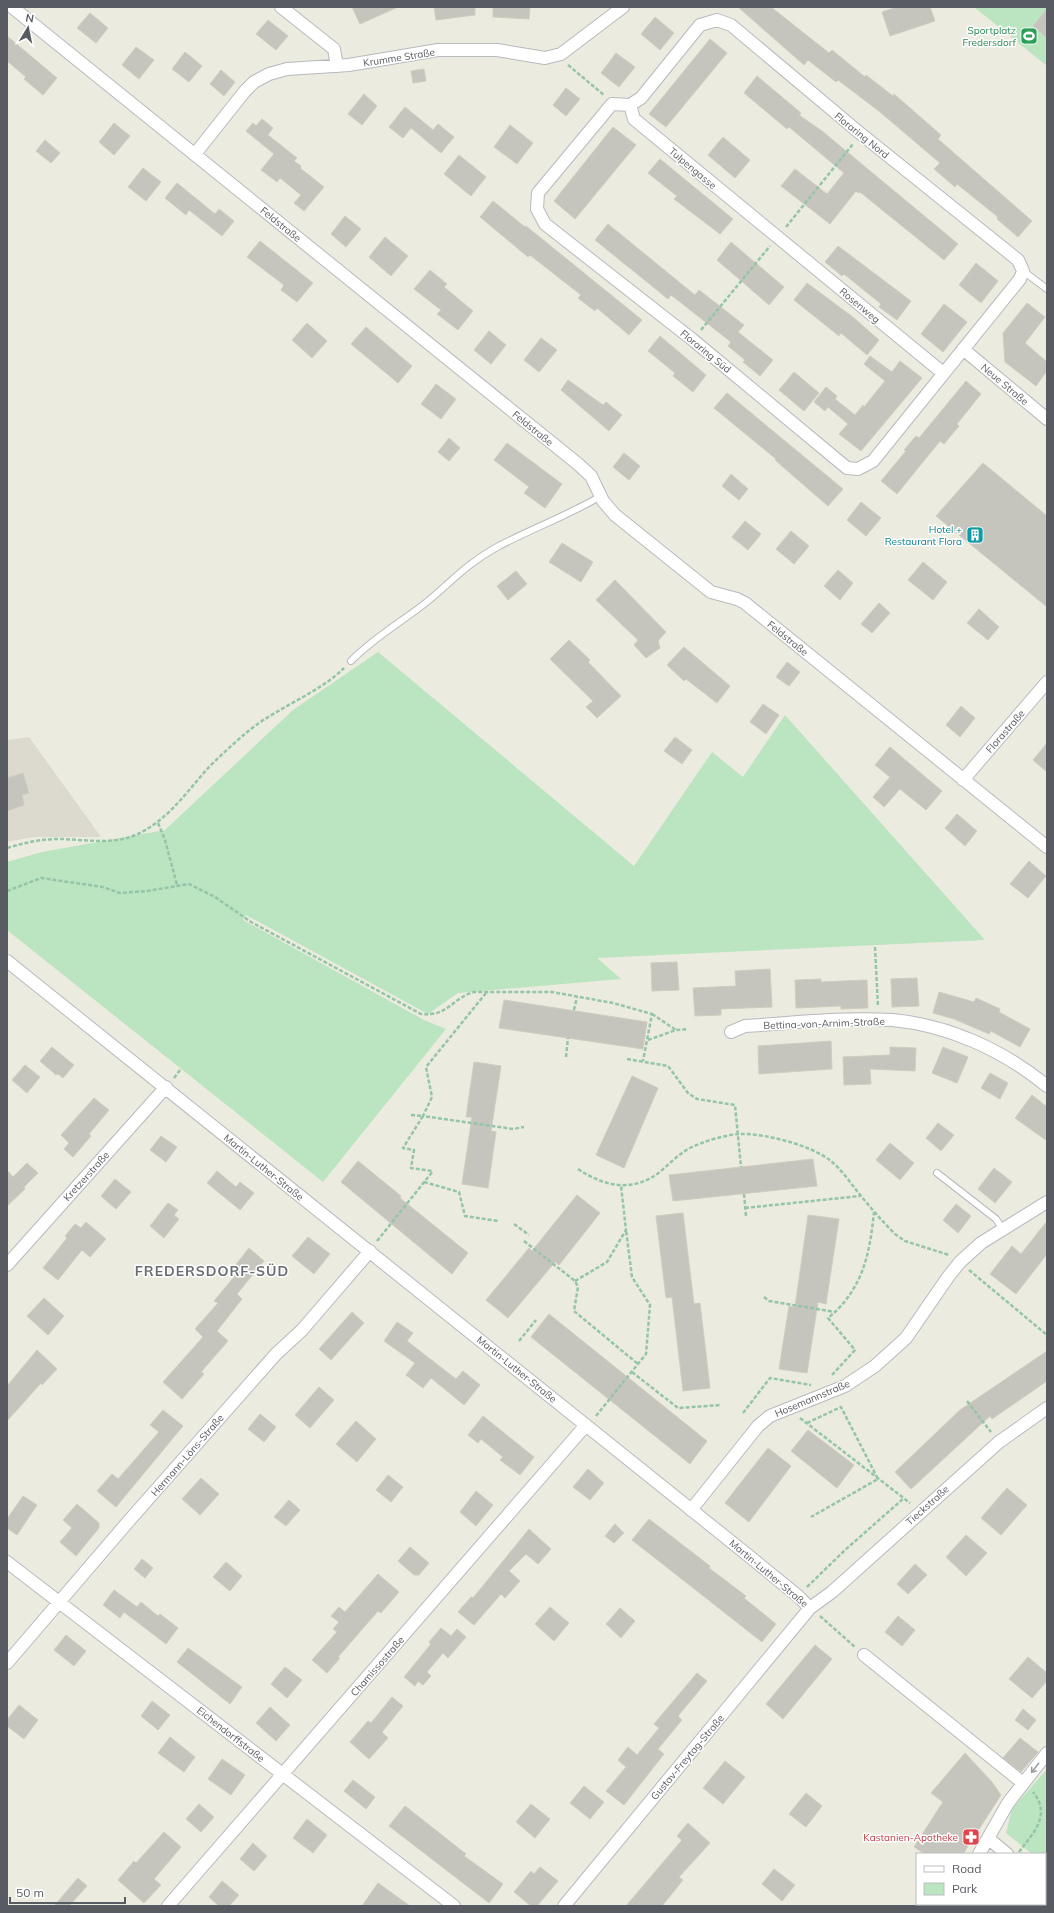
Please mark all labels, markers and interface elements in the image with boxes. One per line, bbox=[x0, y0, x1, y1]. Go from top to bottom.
north arrow bbox=[8, 8, 48, 48]
text: N bbox=[24, 11, 35, 26]
place label: Sportplatz Fredersdorf bbox=[963, 24, 1017, 49]
sports icon: Sportplatz Fredersdorf bbox=[1019, 26, 1039, 46]
street label: Krumme Straße bbox=[362, 45, 436, 70]
street label: Floraring Nord bbox=[832, 109, 892, 161]
street label: Tulpengasse bbox=[666, 145, 719, 192]
street label: Feldstraße bbox=[258, 204, 304, 245]
street label: Rosenweg bbox=[837, 285, 883, 326]
street label: Floraring Süd bbox=[678, 327, 734, 376]
street label: Neue Straße bbox=[978, 361, 1031, 408]
street label: Feldstraße bbox=[510, 408, 556, 449]
place label: Hotel + Restaurant Flora bbox=[885, 523, 962, 548]
building icon: Hotel + Restaurant Flora bbox=[965, 525, 985, 545]
street label: Feldstraße bbox=[765, 618, 811, 659]
street label: Florastraße bbox=[983, 707, 1028, 756]
street label: Bettina-von-Arnim-Straße bbox=[763, 1015, 885, 1032]
street label: Martin-Luther-Straße bbox=[221, 1131, 306, 1204]
street label: Kretzerstraße bbox=[61, 1149, 112, 1204]
district label: FREDERSDORF-SÜD bbox=[135, 1262, 289, 1280]
street label: Martin-Luther-Straße bbox=[474, 1333, 559, 1406]
street label: Hosemannstraße bbox=[773, 1377, 852, 1420]
street label: Hermann-Löns-Straße bbox=[148, 1412, 227, 1499]
street label: Tieckstraße bbox=[903, 1483, 952, 1528]
street label: Martin-Luther-Straße bbox=[727, 1537, 811, 1610]
street label: Chamissostraße bbox=[348, 1634, 407, 1699]
street label: Eichendorffstraße bbox=[194, 1704, 267, 1765]
street label: Gustav-Freytag-Straße bbox=[648, 1712, 727, 1803]
one-way arrow bbox=[1030, 1763, 1039, 1774]
pharmacy icon: Kastanien-Apotheke bbox=[961, 1827, 981, 1847]
place label: Kastanien-Apotheke bbox=[863, 1831, 958, 1844]
legend bbox=[916, 1853, 1046, 1905]
text: Road bbox=[952, 1861, 981, 1876]
scale bar bbox=[10, 1879, 125, 1905]
text: Park bbox=[952, 1881, 978, 1896]
text: 50 m bbox=[16, 1885, 44, 1900]

